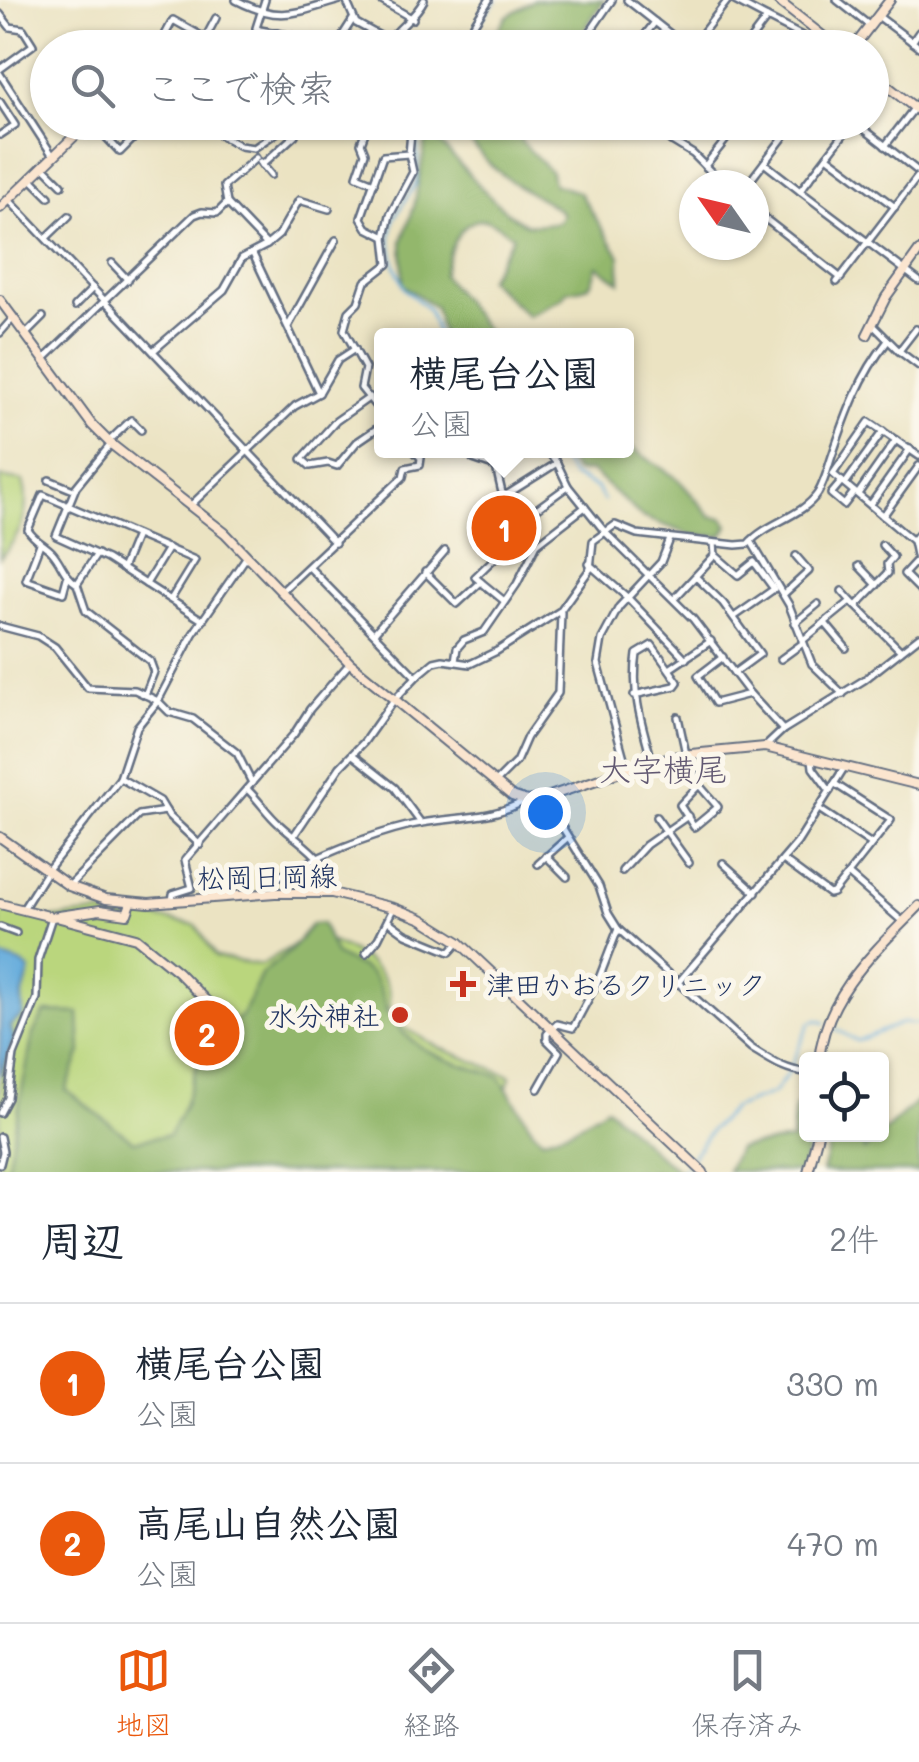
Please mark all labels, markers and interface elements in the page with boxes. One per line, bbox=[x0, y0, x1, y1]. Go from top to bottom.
search box bbox=[30, 30, 889, 140]
icon: search bbox=[65, 58, 120, 113]
text: ここで検索 bbox=[145, 62, 335, 112]
north arrow bbox=[679, 170, 769, 260]
popup bbox=[374, 328, 634, 458]
text: 横尾台公園 bbox=[409, 347, 599, 397]
text: 公園 bbox=[409, 401, 473, 443]
pin: 1 bbox=[472, 490, 536, 566]
district label: 大字横尾 bbox=[599, 747, 727, 789]
your location bbox=[520, 787, 571, 838]
street label: 松岡日岡線 bbox=[197, 857, 337, 895]
place label: 津田かおるクリニック bbox=[486, 966, 766, 1002]
marker: 津田かおるクリニック bbox=[450, 971, 476, 997]
pin: 2 bbox=[174, 996, 240, 1070]
place label: 水分神社 bbox=[268, 997, 380, 1033]
marker: 水分神社 bbox=[389, 1004, 411, 1026]
map controls bbox=[799, 1052, 889, 1142]
button: locate bbox=[799, 1052, 889, 1142]
text: 周辺 bbox=[40, 1212, 124, 1267]
text: 2件 bbox=[829, 1217, 879, 1259]
text: 横尾台公園 bbox=[135, 1337, 325, 1387]
text: 1 bbox=[65, 1362, 80, 1404]
text: 330 m bbox=[786, 1362, 879, 1404]
text: 公園 bbox=[135, 1391, 199, 1433]
text: 高尾山自然公園 bbox=[135, 1497, 401, 1547]
text: 2 bbox=[64, 1522, 81, 1564]
text: 470 m bbox=[787, 1522, 879, 1564]
text: 公園 bbox=[135, 1551, 199, 1593]
tab: 地図 bbox=[116, 1643, 172, 1743]
tab: 経路 bbox=[403, 1643, 459, 1743]
tab: 保存済み bbox=[691, 1643, 803, 1743]

